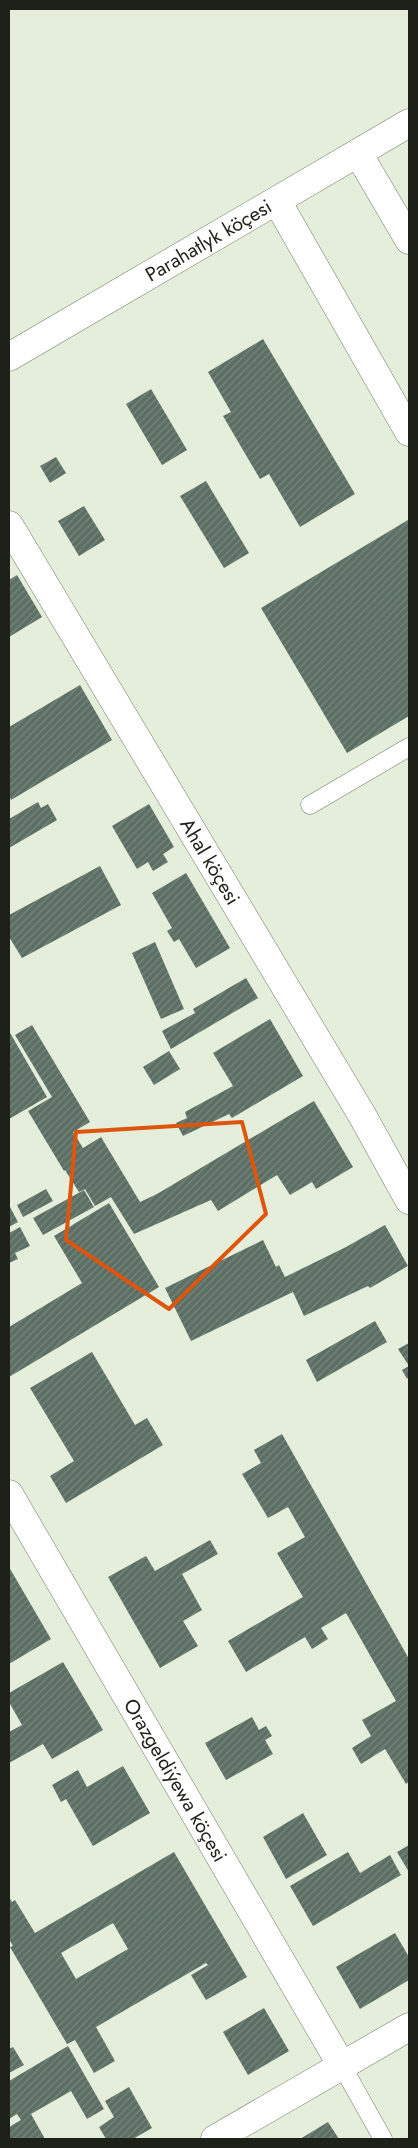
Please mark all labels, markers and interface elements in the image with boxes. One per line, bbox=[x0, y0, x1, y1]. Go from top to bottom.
street label: Parahatlyk köçesi bbox=[140, 192, 277, 289]
street label: Ahal köçesi bbox=[173, 813, 247, 910]
street label: Orazgeldiýewa köçesi bbox=[116, 1693, 234, 1867]

